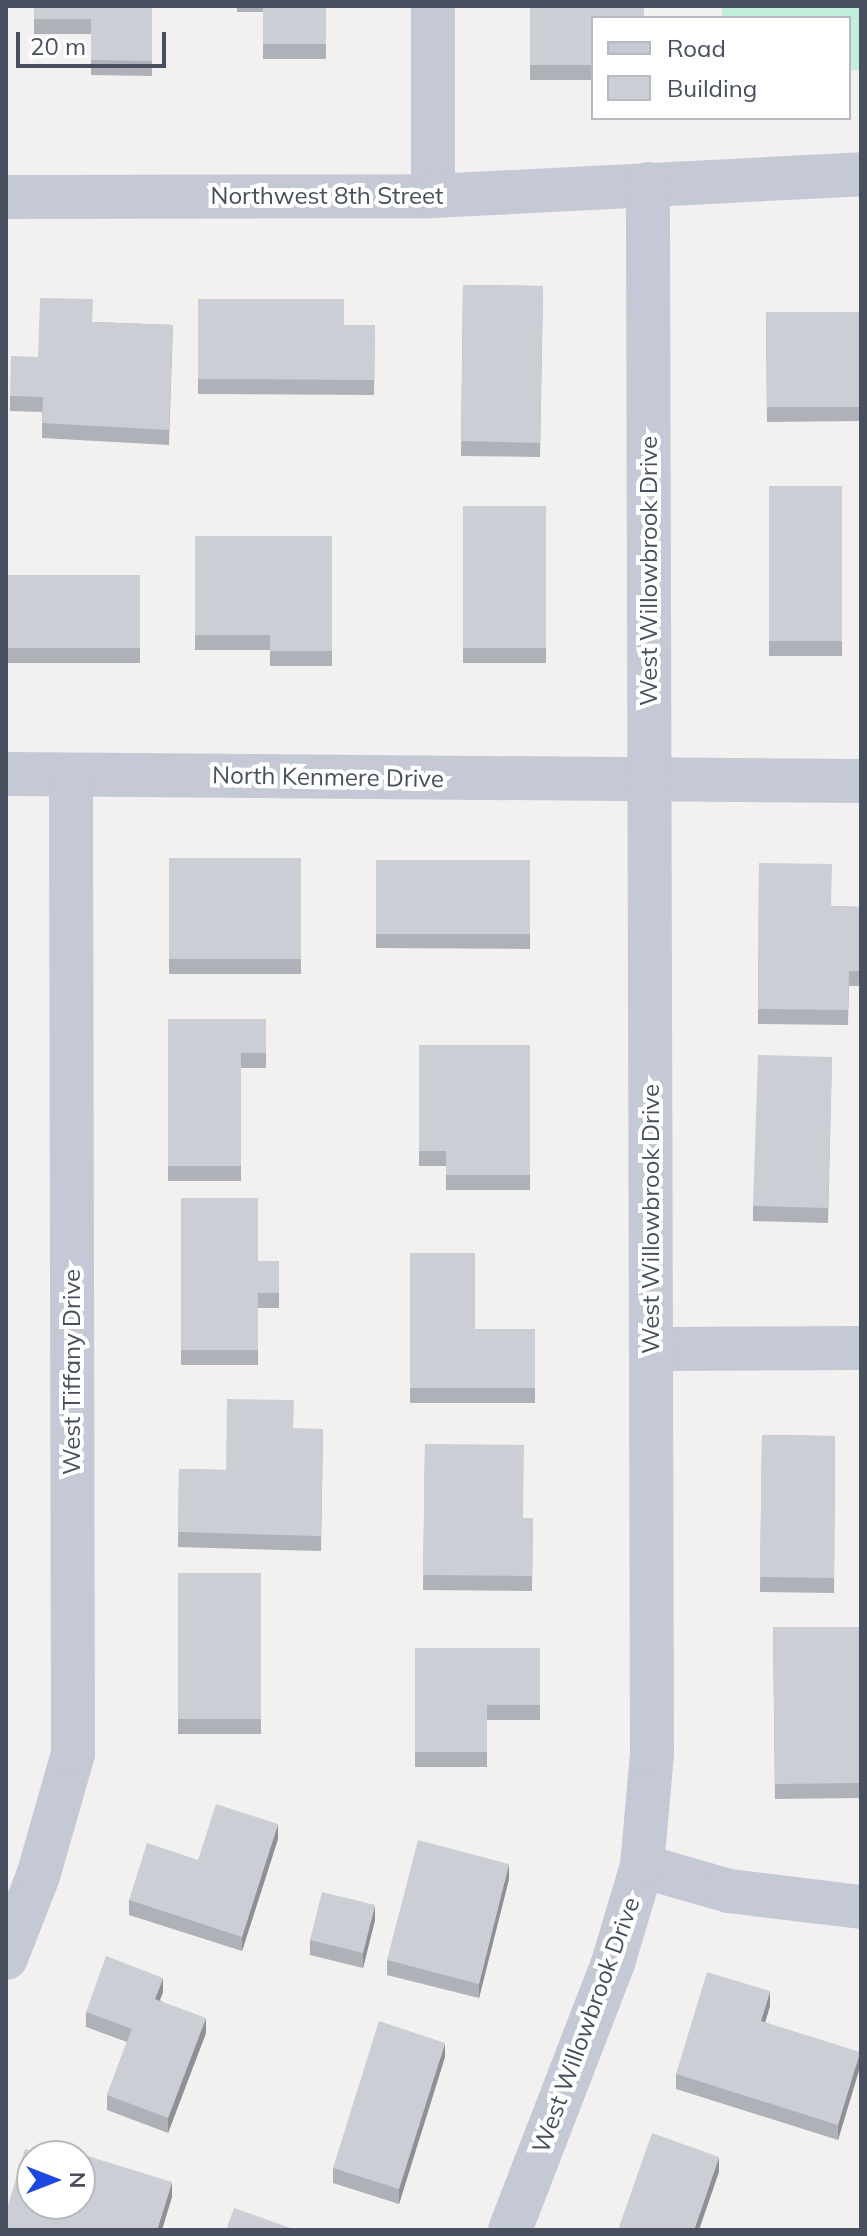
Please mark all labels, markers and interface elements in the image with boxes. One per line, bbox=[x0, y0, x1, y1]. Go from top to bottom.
scale bar bbox=[20, 16, 170, 66]
legend bbox=[591, 16, 851, 120]
text: 20 m bbox=[30, 31, 86, 61]
text: Road bbox=[667, 33, 726, 63]
text: Building bbox=[667, 73, 757, 103]
street label: Northwest 8th Street bbox=[210, 182, 444, 210]
street label: West Willowbrook Drive bbox=[635, 436, 663, 706]
street label: North Kenmere Drive bbox=[212, 761, 444, 793]
street label: West Willowbrook Drive bbox=[637, 1084, 665, 1354]
street label: West Tiffany Drive bbox=[58, 1269, 86, 1475]
street label: West Willowbrook Drive bbox=[526, 1893, 646, 2157]
north arrow bbox=[16, 2140, 96, 2220]
text: N bbox=[64, 2172, 92, 2188]

